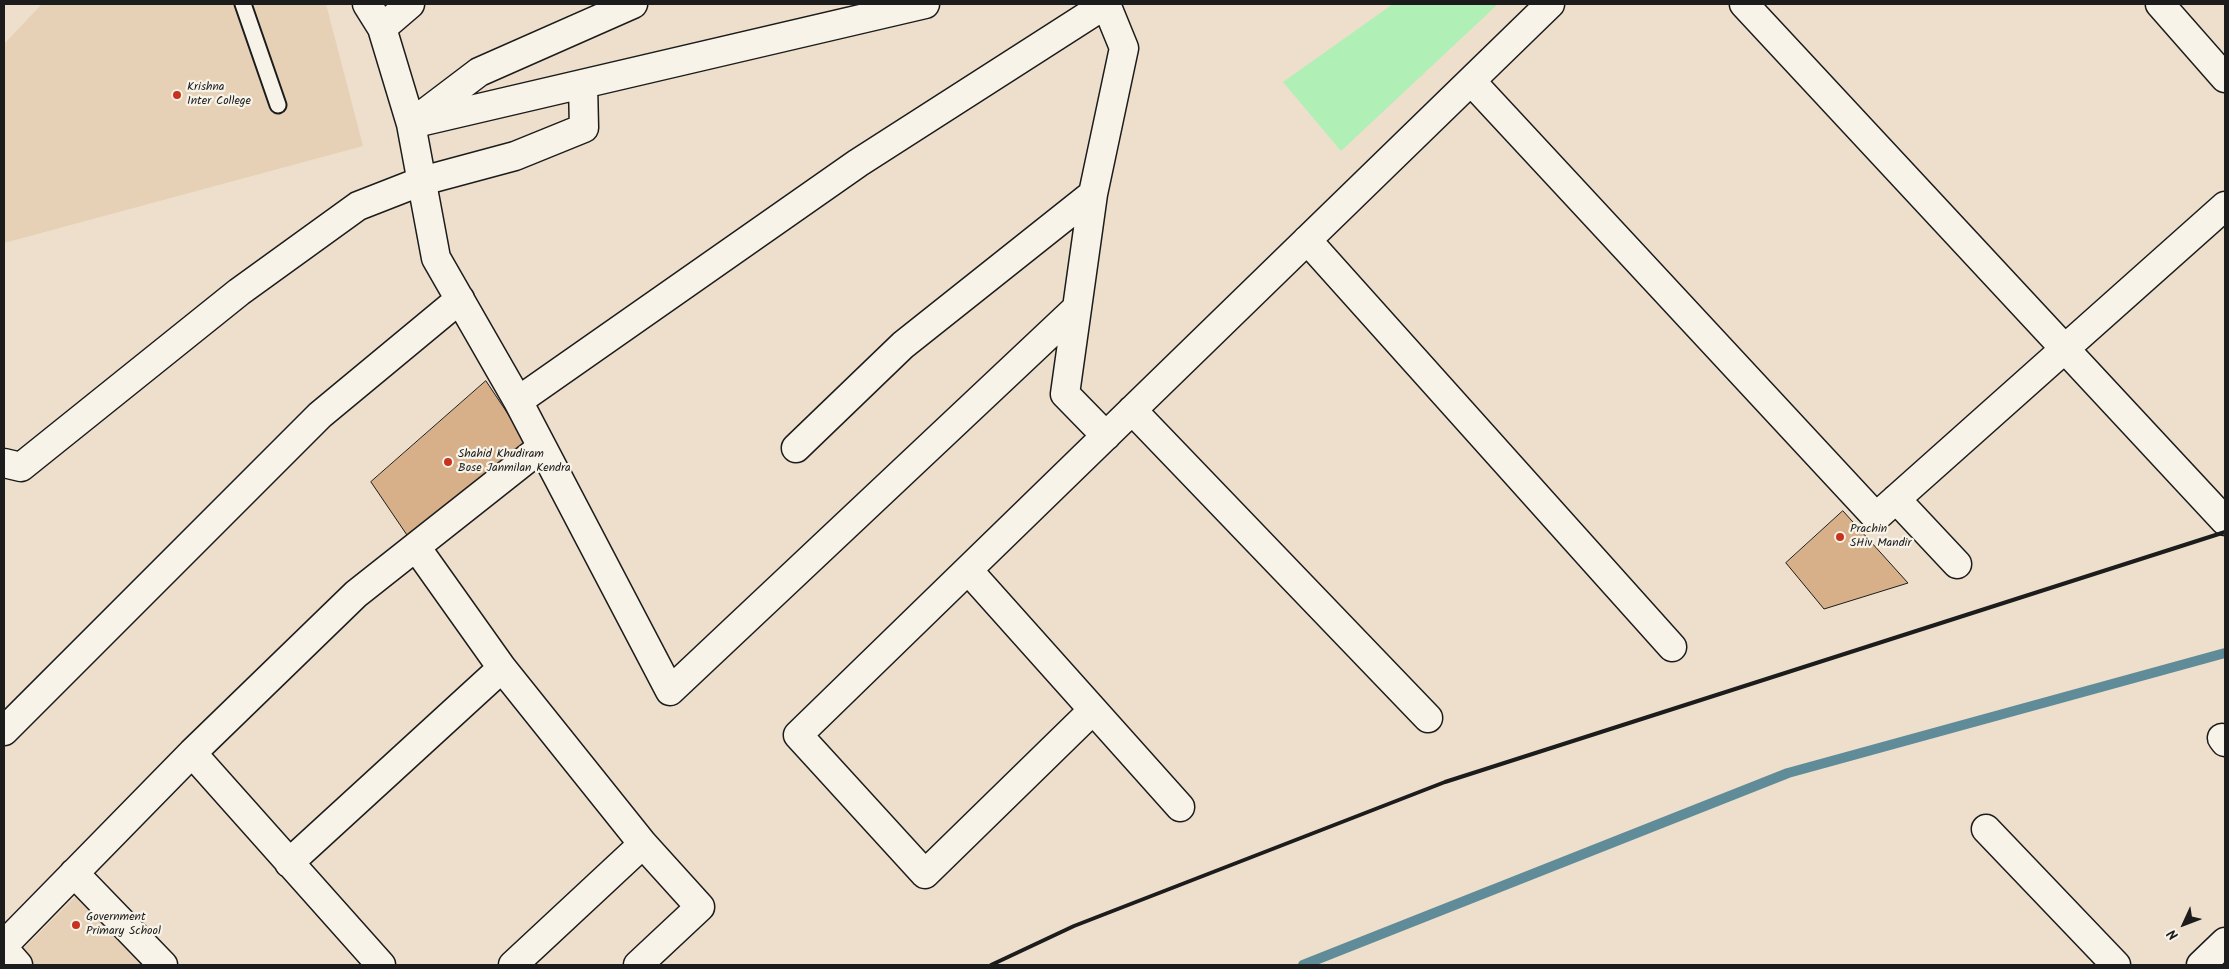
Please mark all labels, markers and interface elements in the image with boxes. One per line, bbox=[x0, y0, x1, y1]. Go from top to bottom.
place label: Krishna Inter College bbox=[187, 81, 251, 109]
marker: Krishna Inter College bbox=[171, 89, 183, 101]
place label: Shahid Khudiram Bose Janmilan Kendra bbox=[458, 448, 571, 476]
marker: Shahid Khudiram Bose Janmilan Kendra bbox=[442, 456, 454, 468]
place label: Prachin SHiv Mandir bbox=[1850, 523, 1911, 551]
marker: Prachin SHiv Mandir bbox=[1834, 531, 1846, 543]
north arrow bbox=[2159, 899, 2209, 949]
place label: Government Primary School bbox=[86, 911, 161, 939]
marker: Government Primary School bbox=[70, 919, 82, 931]
text: N bbox=[2162, 923, 2184, 945]

